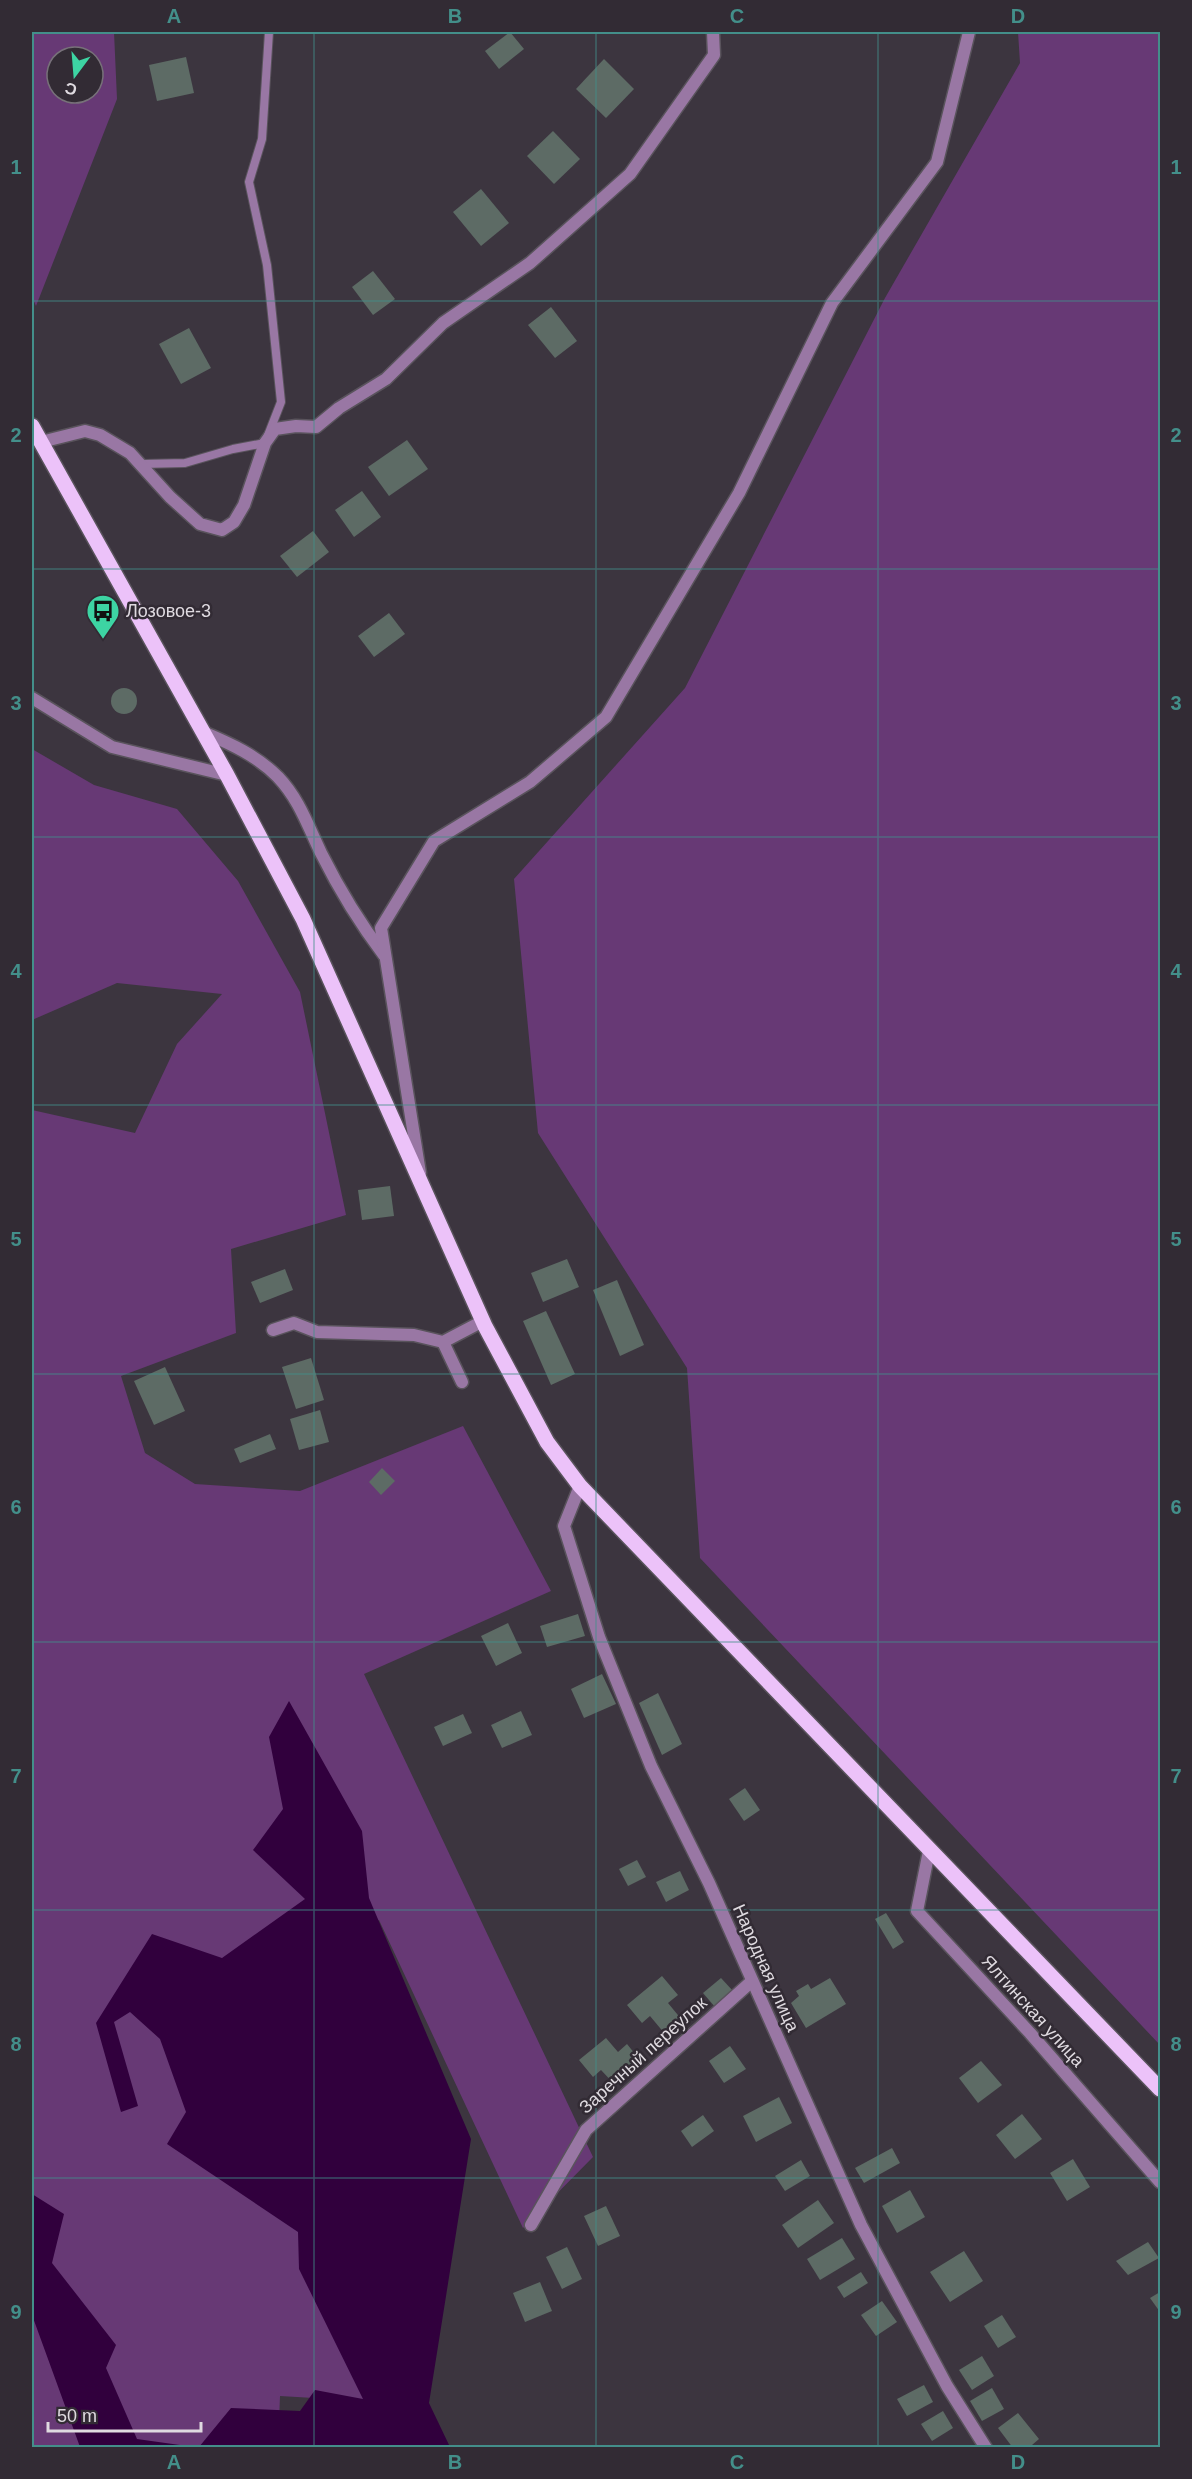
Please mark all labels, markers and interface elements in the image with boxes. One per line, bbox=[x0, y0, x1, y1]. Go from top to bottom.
text: A bbox=[167, 5, 181, 27]
text: B bbox=[448, 5, 462, 27]
text: C bbox=[730, 5, 744, 27]
text: D bbox=[1011, 5, 1025, 27]
north arrow bbox=[45, 45, 105, 105]
text: С bbox=[63, 79, 79, 99]
text: 1 bbox=[10, 156, 22, 178]
text: 1 bbox=[1170, 156, 1182, 178]
text: 2 bbox=[10, 424, 22, 446]
text: 2 bbox=[1170, 424, 1182, 446]
bus stop icon: Лозовое-3 bbox=[85, 593, 121, 640]
place label: Лозовое-3 bbox=[126, 601, 211, 621]
text: 3 bbox=[10, 692, 22, 714]
text: 3 bbox=[1170, 692, 1182, 714]
text: 4 bbox=[10, 960, 22, 982]
text: 4 bbox=[1170, 960, 1182, 982]
text: 5 bbox=[10, 1228, 22, 1250]
text: 5 bbox=[1170, 1228, 1182, 1250]
text: 6 bbox=[10, 1496, 22, 1518]
text: 6 bbox=[1170, 1496, 1182, 1518]
text: 7 bbox=[10, 1765, 22, 1787]
text: 7 bbox=[1170, 1765, 1182, 1787]
street label: Народная улица bbox=[729, 1901, 803, 2036]
street label: Ялтинская улица bbox=[978, 1951, 1089, 2072]
street label: Заречный переулок bbox=[575, 1992, 711, 2117]
text: 8 bbox=[10, 2033, 22, 2055]
text: 8 bbox=[1170, 2033, 1182, 2055]
text: 9 bbox=[10, 2301, 22, 2323]
text: 9 bbox=[1170, 2301, 1182, 2323]
scale bar bbox=[48, 2395, 201, 2433]
text: 50 m bbox=[57, 2406, 97, 2426]
text: A bbox=[167, 2451, 181, 2473]
text: B bbox=[448, 2451, 462, 2473]
text: C bbox=[730, 2451, 744, 2473]
text: D bbox=[1011, 2451, 1025, 2473]

